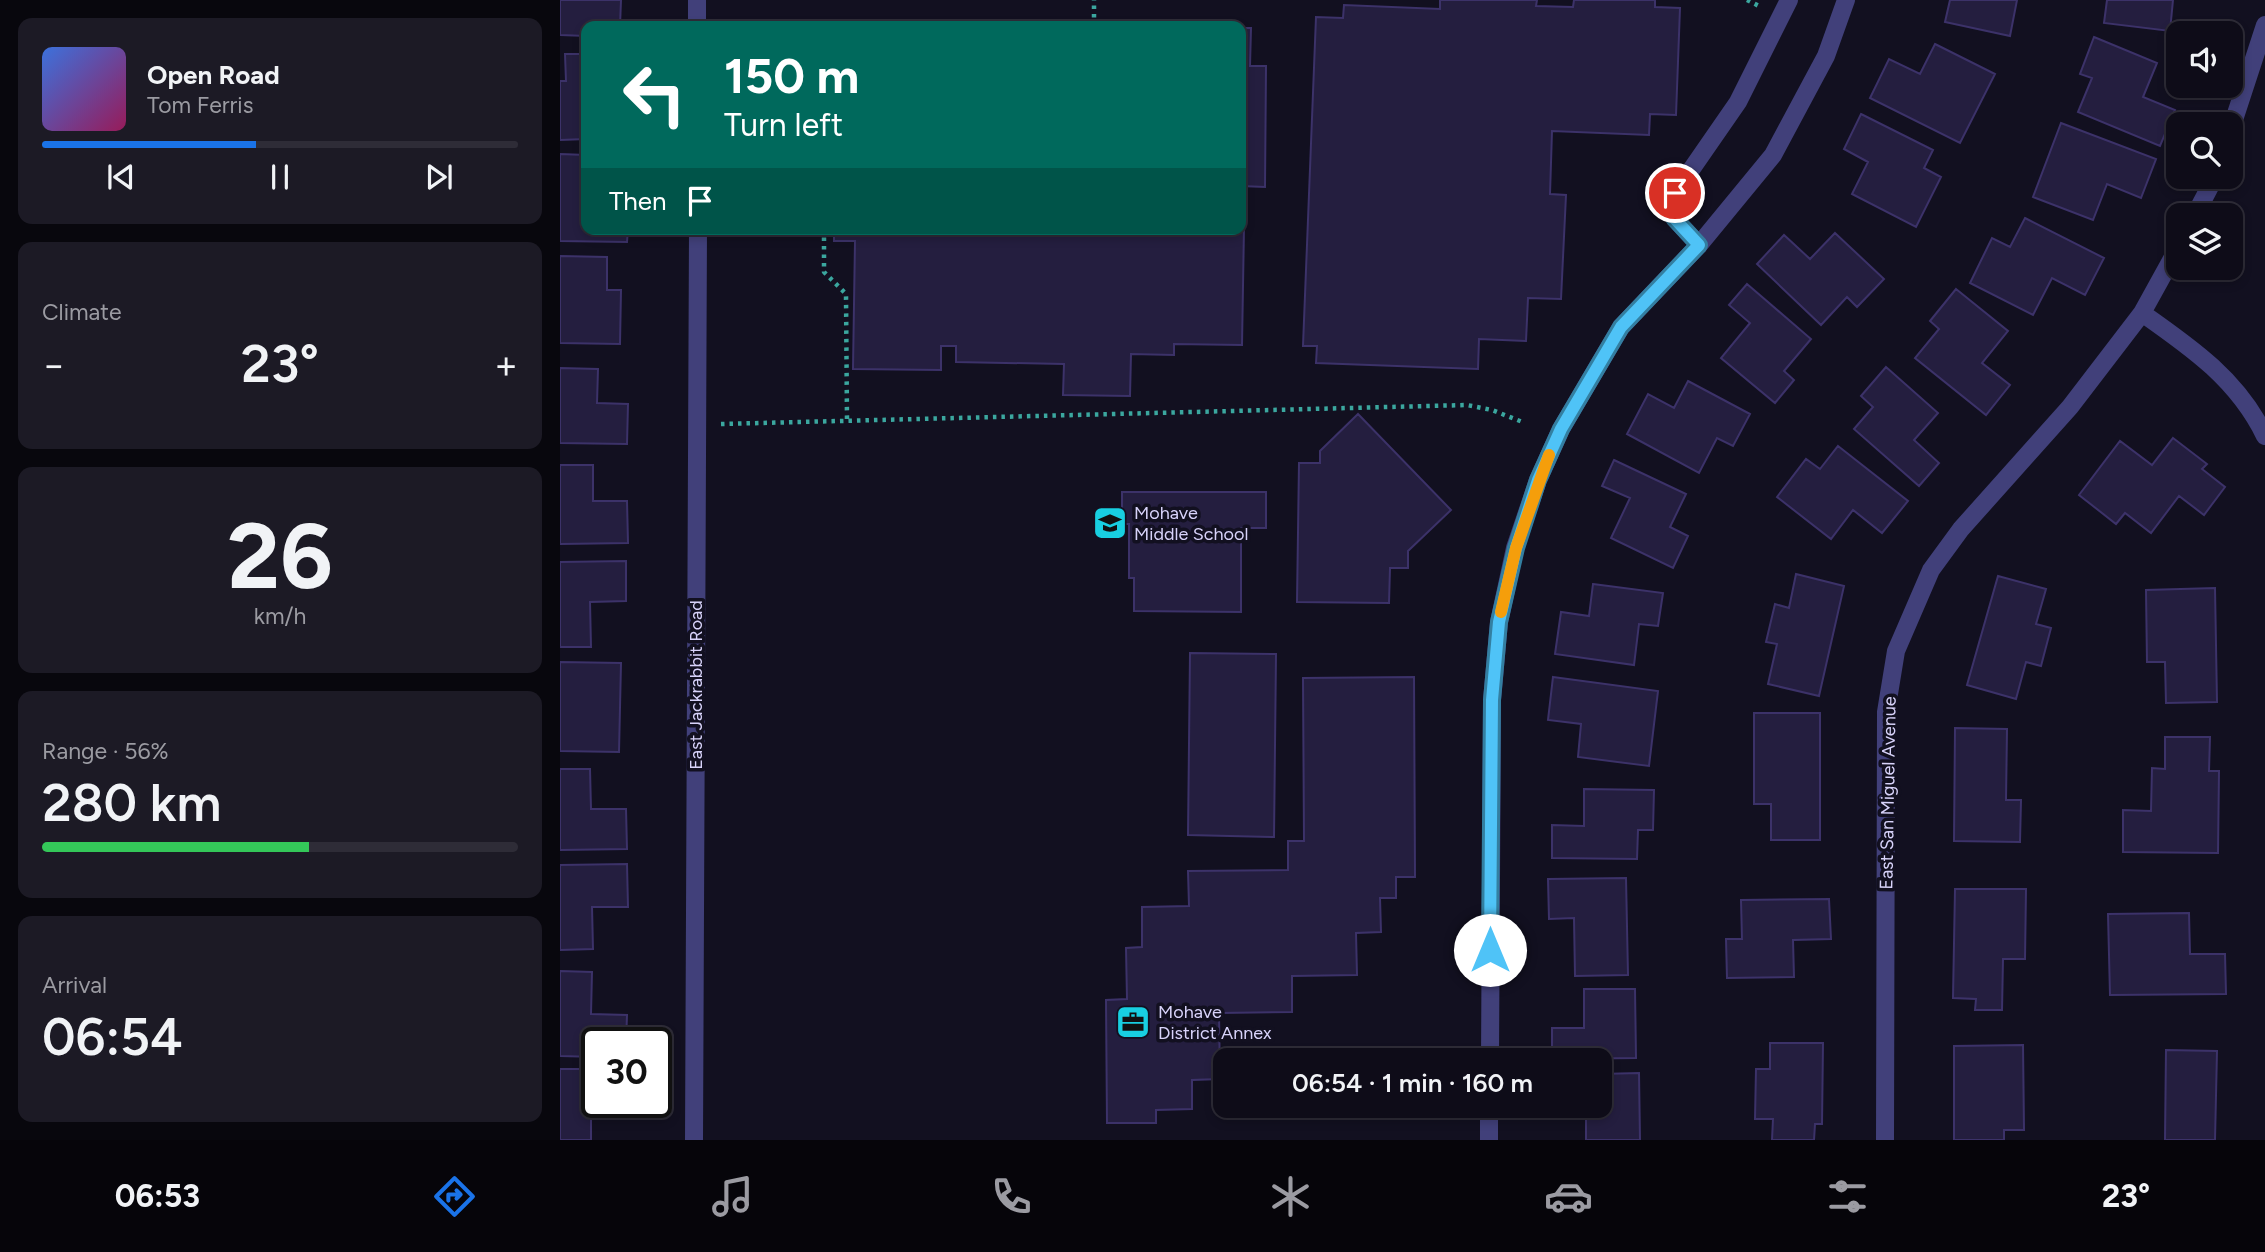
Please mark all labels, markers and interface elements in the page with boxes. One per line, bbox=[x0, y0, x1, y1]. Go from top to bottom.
map controls bbox=[2166, 21, 2243, 280]
button: sound bbox=[2166, 21, 2243, 98]
text: 150 m bbox=[724, 46, 859, 105]
icon: left bbox=[609, 49, 700, 140]
text: Open Road bbox=[147, 59, 280, 91]
text: Tom Ferris bbox=[147, 91, 253, 119]
text: Turn left bbox=[724, 106, 843, 144]
button: search bbox=[2166, 112, 2243, 189]
icon: previous bbox=[102, 158, 140, 196]
icon: pause bbox=[261, 158, 299, 196]
icon: next bbox=[420, 158, 458, 196]
pin bbox=[1645, 163, 1705, 223]
icon: arrive bbox=[1656, 174, 1694, 212]
icon: arrive bbox=[681, 182, 719, 220]
text: Then bbox=[609, 185, 667, 217]
button: layers bbox=[2166, 203, 2243, 280]
text: Climate bbox=[42, 298, 121, 326]
text: 23° bbox=[241, 333, 319, 395]
text: − bbox=[42, 342, 66, 388]
text: + bbox=[494, 342, 518, 388]
text: 26 bbox=[227, 502, 333, 611]
place label: Mohave Middle School bbox=[1134, 502, 1248, 545]
school or university icon: Mohave Middle School bbox=[1091, 504, 1129, 542]
street label: East Jackrabbit Road bbox=[685, 600, 707, 770]
text: km/h bbox=[254, 602, 306, 630]
street label: East San Miguel Avenue bbox=[1875, 696, 1901, 890]
text: Range · 56% bbox=[42, 737, 169, 765]
text: 280 km bbox=[42, 772, 221, 834]
position arrow bbox=[1453, 913, 1527, 987]
text: Arrival bbox=[42, 971, 107, 999]
place label: Mohave District Annex bbox=[1158, 1001, 1272, 1044]
office icon: Mohave District Annex bbox=[1114, 1003, 1152, 1041]
text: 06:54 bbox=[42, 1006, 183, 1068]
speed limit sign: 30 bbox=[581, 1027, 672, 1118]
text: 06:54 · 1 min · 160 m bbox=[1292, 1067, 1533, 1099]
icon: directions bbox=[430, 1172, 479, 1221]
icon: music bbox=[708, 1172, 757, 1221]
icon: phone bbox=[987, 1172, 1036, 1221]
icon: climate bbox=[1266, 1172, 1315, 1221]
icon: car bbox=[1544, 1172, 1593, 1221]
icon: filters bbox=[1823, 1172, 1872, 1221]
text: 06:53 bbox=[115, 1177, 200, 1215]
text: 23° bbox=[2102, 1177, 2150, 1215]

